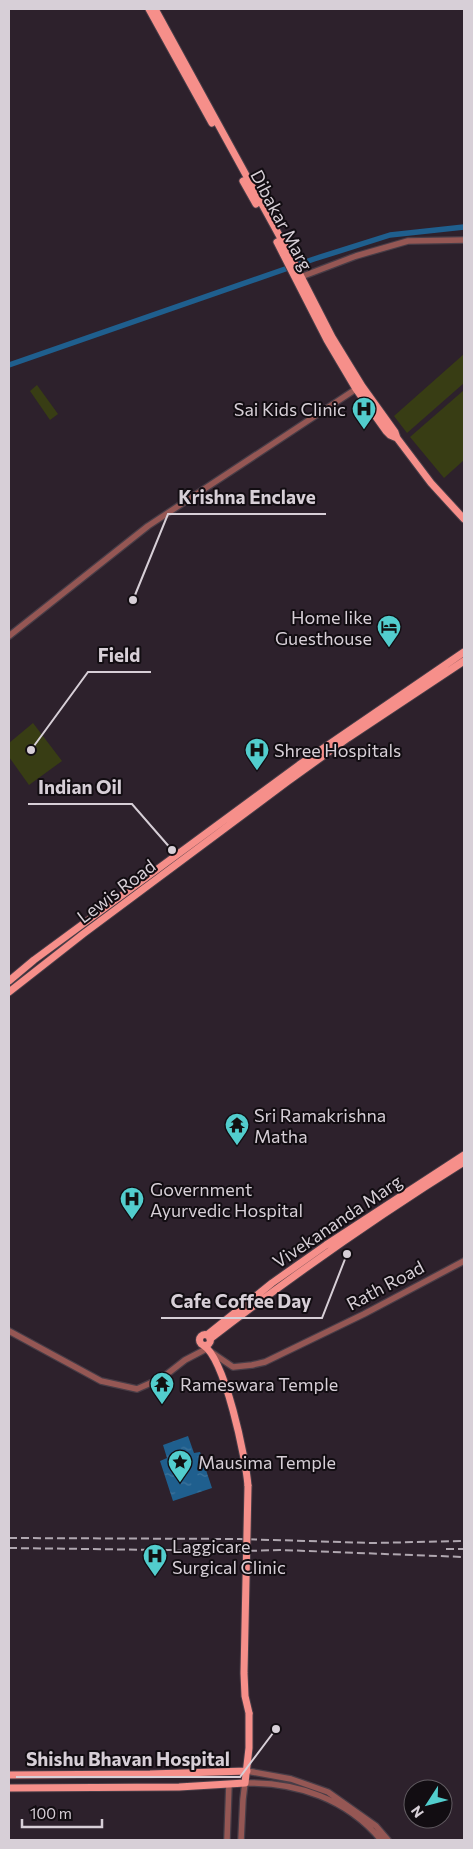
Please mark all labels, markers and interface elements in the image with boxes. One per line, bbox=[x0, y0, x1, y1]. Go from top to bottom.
street label: Dibakar Marg bbox=[246, 166, 318, 274]
hospital icon: Sai Kids Clinic bbox=[351, 396, 377, 430]
place label: Sai Kids Clinic bbox=[234, 398, 346, 420]
callout: Krishna Enclave bbox=[168, 480, 326, 514]
text: Krishna Enclave bbox=[178, 485, 316, 508]
place label: Home like Guesthouse bbox=[275, 606, 372, 649]
hotel icon: Home like Guesthouse bbox=[376, 614, 402, 648]
callout: Field bbox=[88, 638, 151, 672]
text: Field bbox=[98, 643, 140, 666]
hospital icon: Shree Hospitals bbox=[244, 737, 270, 771]
place label: Shree Hospitals bbox=[274, 739, 401, 761]
callout: Indian Oil bbox=[28, 770, 132, 804]
text: Indian Oil bbox=[38, 775, 122, 798]
street label: Lewis Road bbox=[73, 854, 159, 928]
place label: Sri Ramakrishna Matha bbox=[254, 1104, 386, 1147]
temple icon: Sri Ramakrishna Matha bbox=[224, 1112, 250, 1146]
street label: Vivekananda Marg bbox=[268, 1169, 406, 1272]
place label: Government Ayurvedic Hospital bbox=[150, 1178, 303, 1221]
hospital icon: Government Ayurvedic Hospital bbox=[119, 1186, 145, 1220]
street label: Rath Road bbox=[342, 1255, 428, 1315]
callout: Cafe Coffee Day bbox=[161, 1284, 322, 1318]
text: Cafe Coffee Day bbox=[171, 1289, 312, 1312]
temple icon: Rameswara Temple bbox=[149, 1371, 175, 1405]
place label: Rameswara Temple bbox=[180, 1373, 338, 1395]
place icon: Mausima Temple bbox=[167, 1449, 193, 1483]
place label: Mausima Temple bbox=[198, 1451, 336, 1473]
place label: Laggicare Surgical Clinic bbox=[172, 1535, 286, 1578]
hospital icon: Laggicare Surgical Clinic bbox=[142, 1543, 168, 1577]
callout: Shishu Bhavan Hospital bbox=[16, 1743, 240, 1777]
text: Shishu Bhavan Hospital bbox=[26, 1747, 230, 1770]
north arrow bbox=[403, 1779, 453, 1829]
scale bar bbox=[22, 1796, 102, 1828]
text: N bbox=[407, 1803, 427, 1821]
text: 100 m bbox=[30, 1804, 72, 1822]

